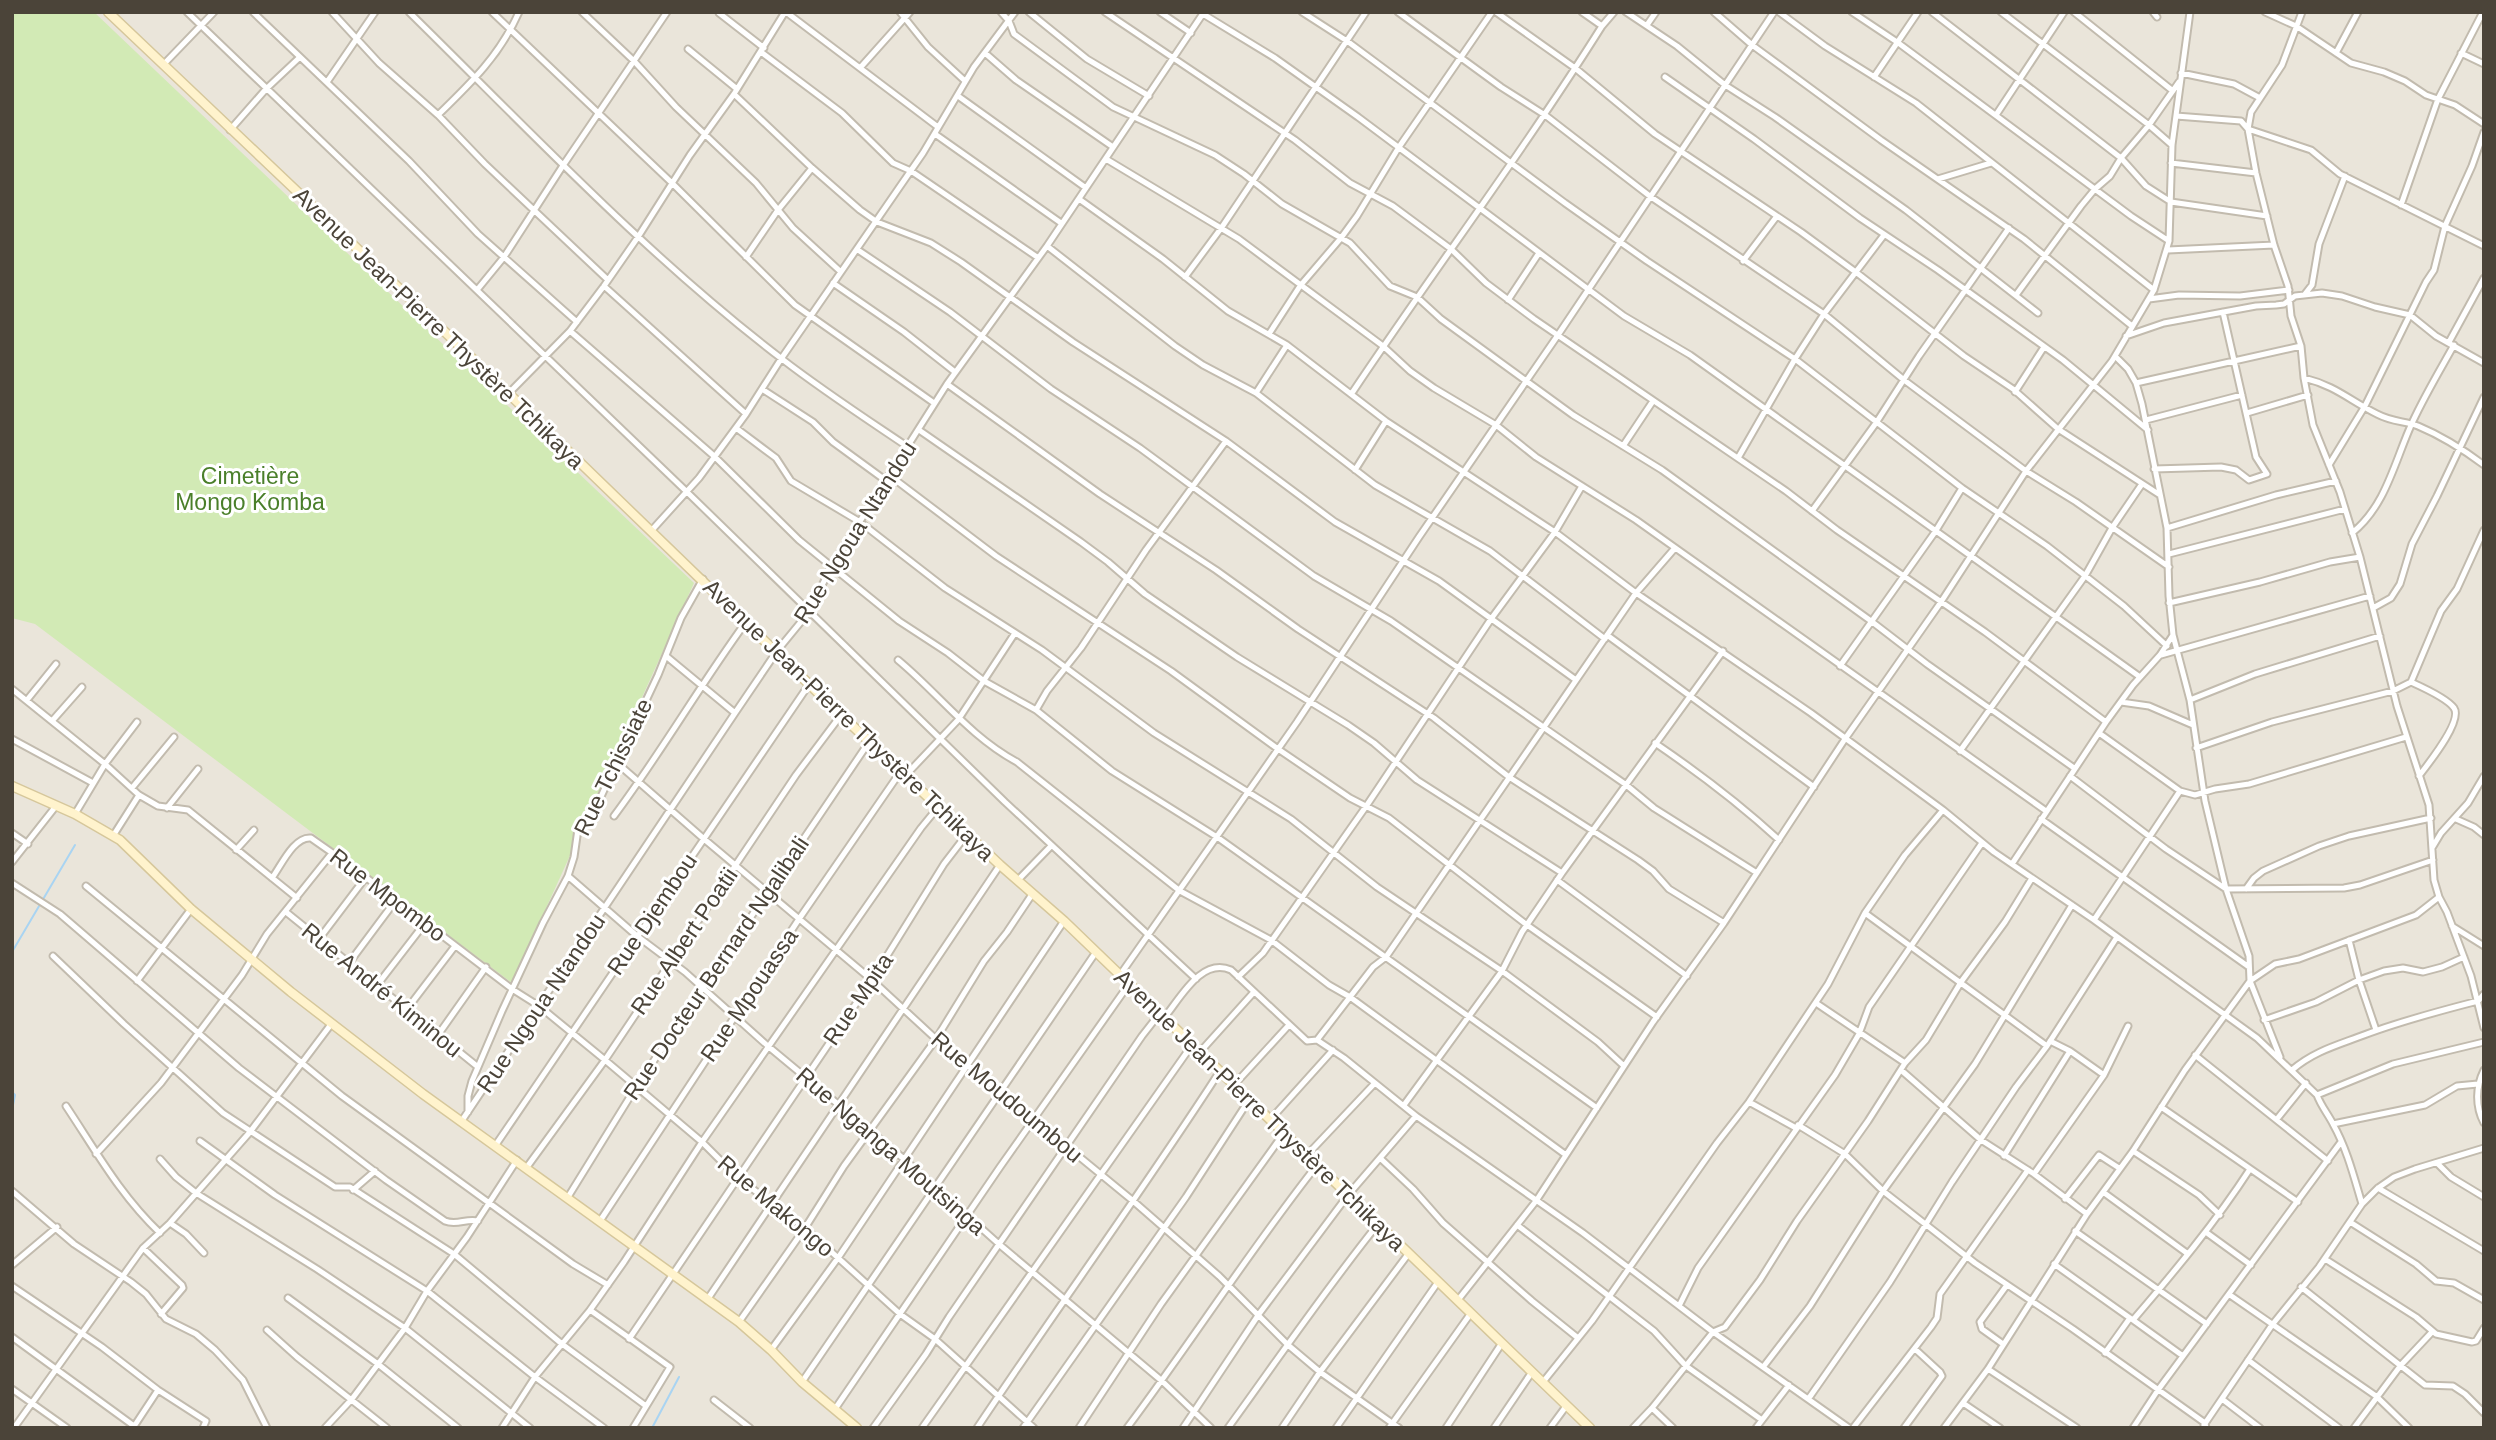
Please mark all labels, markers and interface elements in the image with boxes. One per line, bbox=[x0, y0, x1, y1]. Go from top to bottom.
street label: Avenue Jean-Pierre Thystère Tchikaya bbox=[288, 182, 590, 474]
street label: Rue Ngoua Ntandou bbox=[788, 436, 922, 628]
park label: Cimetière Mongo Komba bbox=[175, 463, 325, 515]
street label: Avenue Jean-Pierre Thystère Tchikaya bbox=[698, 574, 1000, 866]
street label: Rue Tchissiate bbox=[569, 694, 657, 840]
street label: Rue Docteur Bernard Ngalibali bbox=[618, 831, 814, 1105]
street label: Rue Mpombo bbox=[325, 843, 451, 947]
street label: Rue Djembou bbox=[602, 848, 702, 980]
street label: Rue Albert Poatii bbox=[625, 863, 743, 1019]
street label: Rue Ngoua Ntandou bbox=[472, 909, 610, 1097]
street label: Rue André Kiminou bbox=[297, 918, 467, 1062]
street label: Rue Mpouassa bbox=[695, 923, 803, 1066]
street label: Rue Mpita bbox=[818, 948, 898, 1050]
street label: Avenue Jean-Pierre Thystère Tchikaya bbox=[1109, 964, 1411, 1256]
street label: Rue Moudoumbou bbox=[926, 1026, 1088, 1168]
street label: Rue Nganga Moutsinga bbox=[791, 1062, 991, 1240]
street label: Rue Makongo bbox=[713, 1150, 839, 1262]

